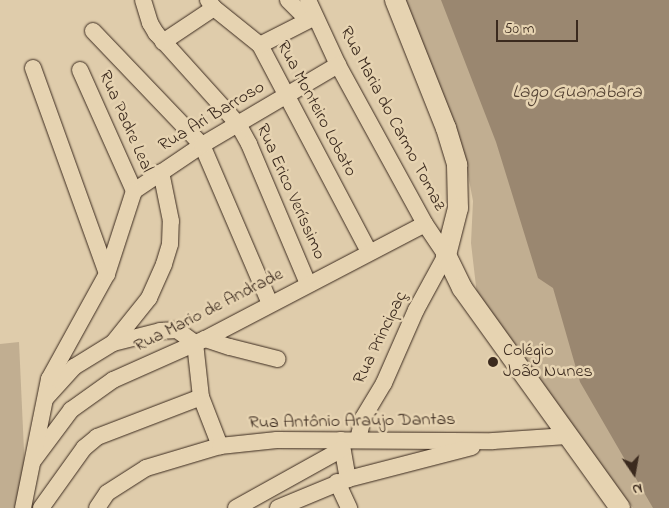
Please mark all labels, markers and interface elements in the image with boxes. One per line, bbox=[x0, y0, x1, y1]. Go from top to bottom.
scale bar bbox=[499, 10, 582, 42]
text: 50 m bbox=[504, 18, 534, 40]
street label: Rua Maria do Carmo Tomaz bbox=[334, 23, 450, 215]
street label: Rua Monteiro Lobato bbox=[271, 37, 361, 181]
street label: Rua Padre Leal bbox=[93, 68, 157, 176]
street label: Rua Ari Barroso bbox=[155, 77, 269, 157]
water label: Lago Guanabara bbox=[512, 82, 642, 104]
street label: Rua Erico Veríssimo bbox=[250, 121, 330, 263]
street label: Rua Mario de Andrade bbox=[131, 264, 287, 358]
street label: Rua Principaç bbox=[349, 288, 413, 388]
place label: Colégio João Nunes bbox=[503, 341, 593, 384]
marker: Colégio João Nunes bbox=[487, 356, 499, 368]
street label: Rua Antônio Araújo Dantas bbox=[249, 409, 455, 435]
north arrow bbox=[609, 448, 659, 498]
text: N bbox=[630, 477, 644, 499]

